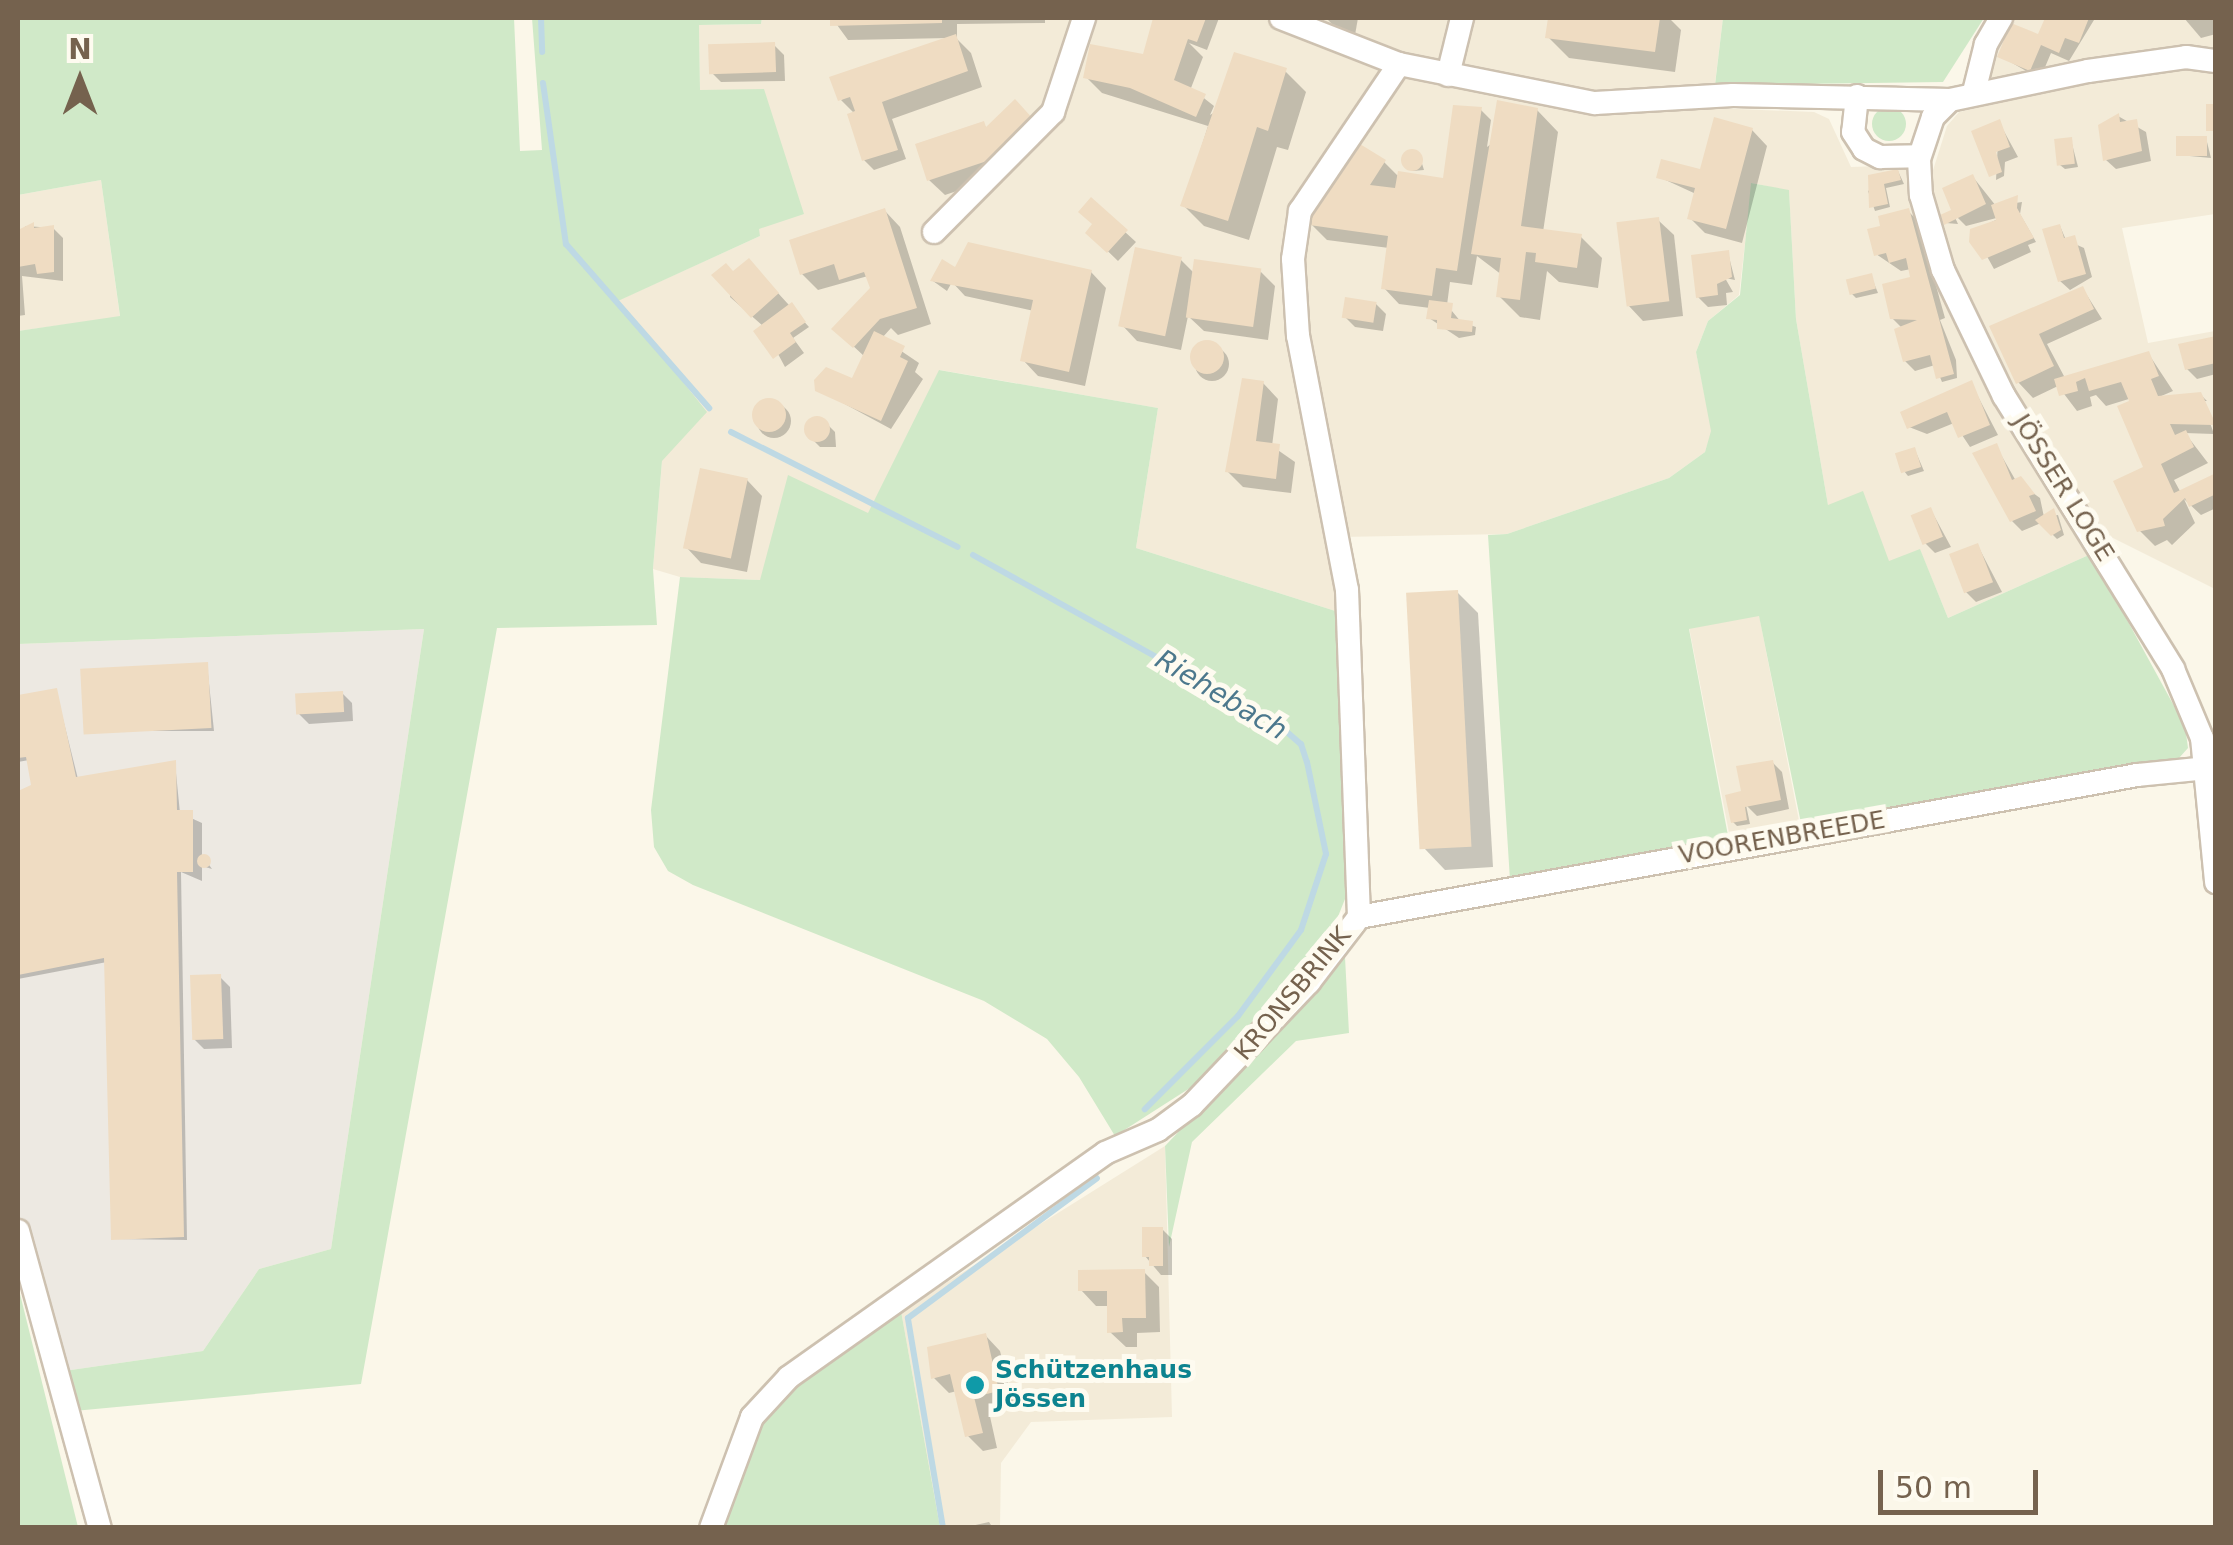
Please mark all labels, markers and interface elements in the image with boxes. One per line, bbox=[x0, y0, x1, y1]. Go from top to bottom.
north arrow bbox=[30, 30, 130, 130]
text: N bbox=[68, 33, 92, 66]
street label: JÖSSER LOGE bbox=[2006, 409, 2120, 567]
water label: Riehebach bbox=[1149, 643, 1293, 747]
street label: VOORENBREEDE bbox=[1676, 805, 1888, 871]
street label: KRONSBRINK bbox=[1228, 921, 1358, 1067]
place label: Schützenhaus Jössen bbox=[995, 1356, 1192, 1415]
marker: Schützenhaus Jössen bbox=[964, 1374, 986, 1396]
scale bar bbox=[1883, 1450, 2043, 1512]
text: 50 m bbox=[1895, 1470, 1972, 1505]

